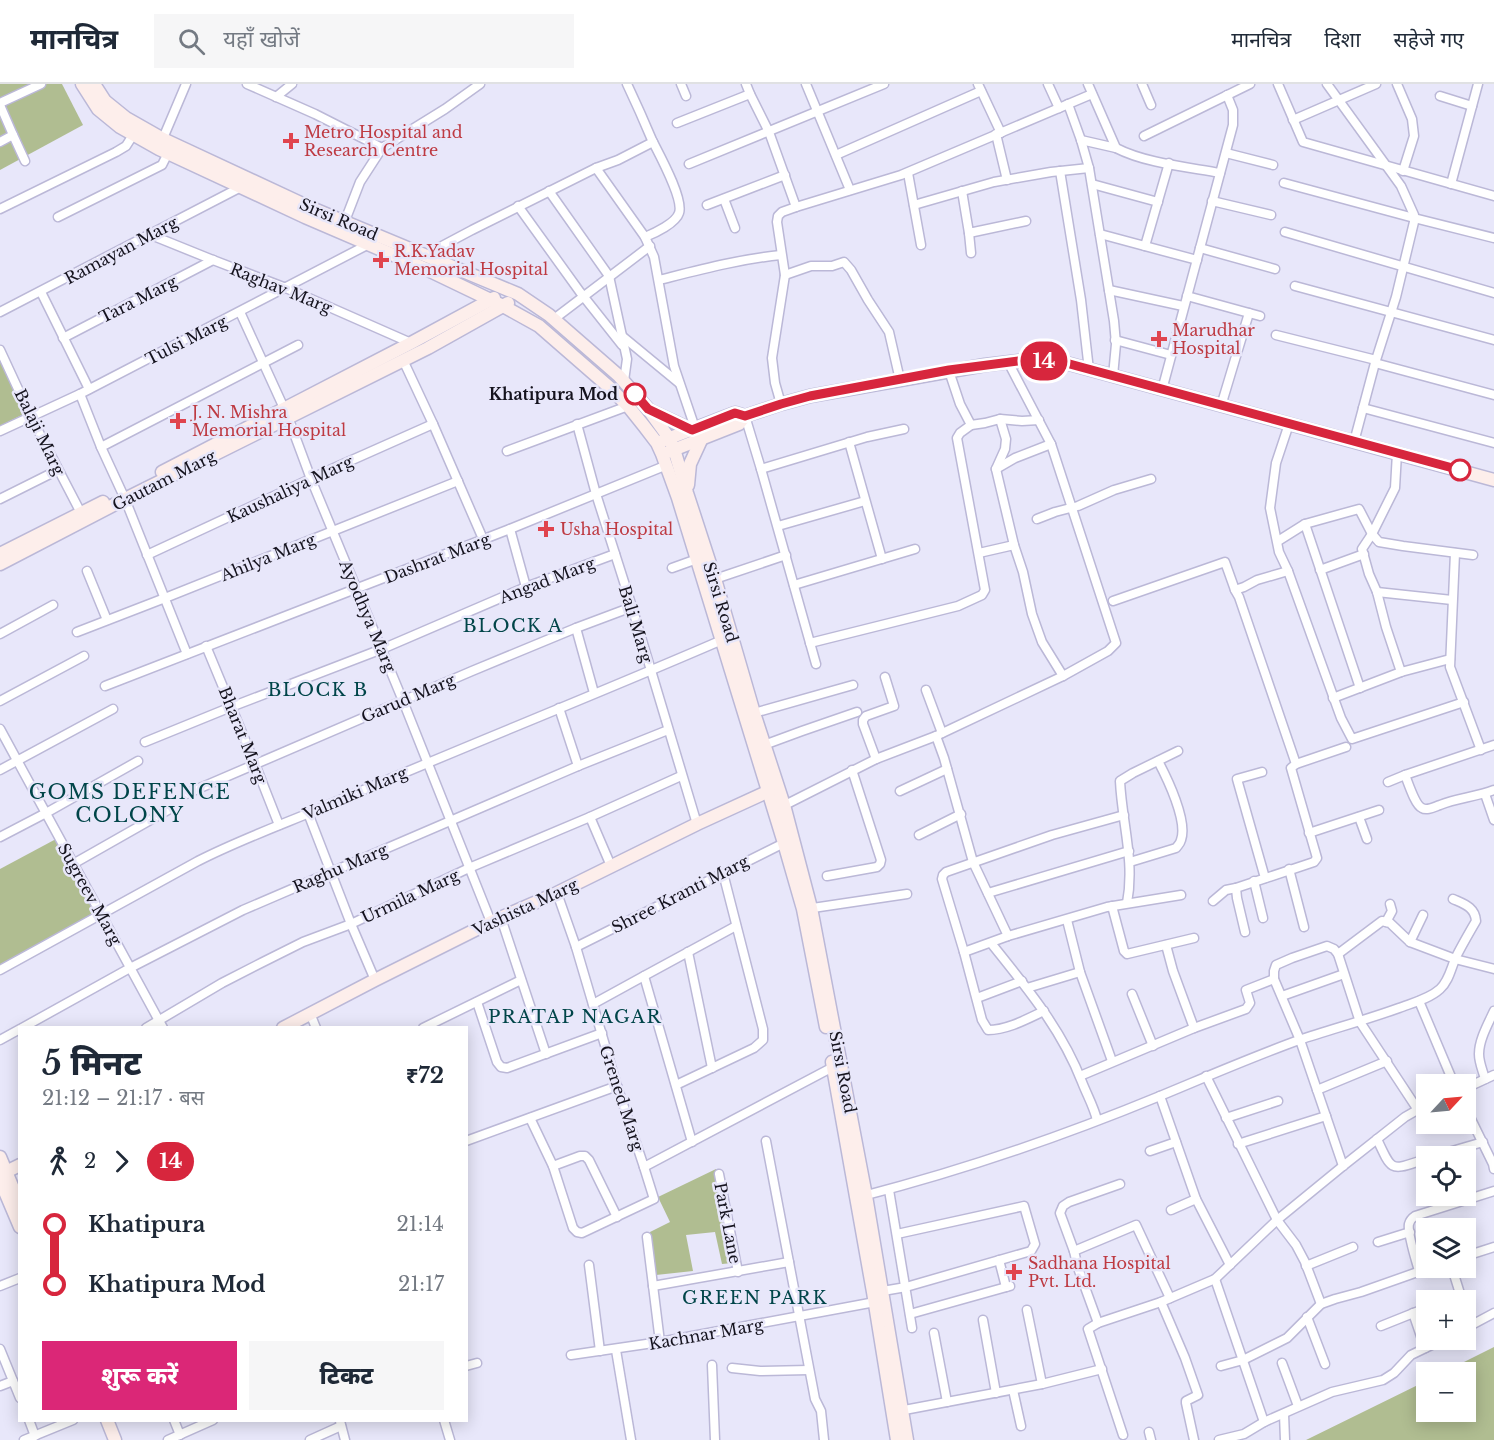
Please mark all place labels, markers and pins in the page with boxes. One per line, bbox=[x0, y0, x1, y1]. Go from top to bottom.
place label: Metro Hospital and Research Centre bbox=[304, 122, 463, 160]
marker: Metro Hospital and Research Centre bbox=[282, 132, 300, 150]
place label: R.K.Yadav Memorial Hospital bbox=[394, 241, 548, 279]
marker: R.K.Yadav Memorial Hospital bbox=[372, 251, 390, 269]
place label: Marudhar Hospital bbox=[1172, 320, 1255, 358]
marker: Marudhar Hospital bbox=[1150, 330, 1168, 348]
marker: Khatipura Mod bbox=[624, 383, 646, 405]
place label: Khatipura Mod bbox=[489, 384, 618, 404]
place label: J. N. Mishra Memorial Hospital bbox=[190, 402, 346, 440]
marker: J. N. Mishra Memorial Hospital bbox=[169, 412, 187, 430]
unlabelled marker bbox=[1449, 459, 1471, 481]
place label: Usha Hospital bbox=[560, 519, 673, 539]
marker: Usha Hospital bbox=[537, 520, 555, 538]
place label: Sadhana Hospital Pvt. Ltd. bbox=[1028, 1253, 1171, 1291]
marker: Sadhana Hospital Pvt. Ltd. bbox=[1005, 1263, 1023, 1281]

